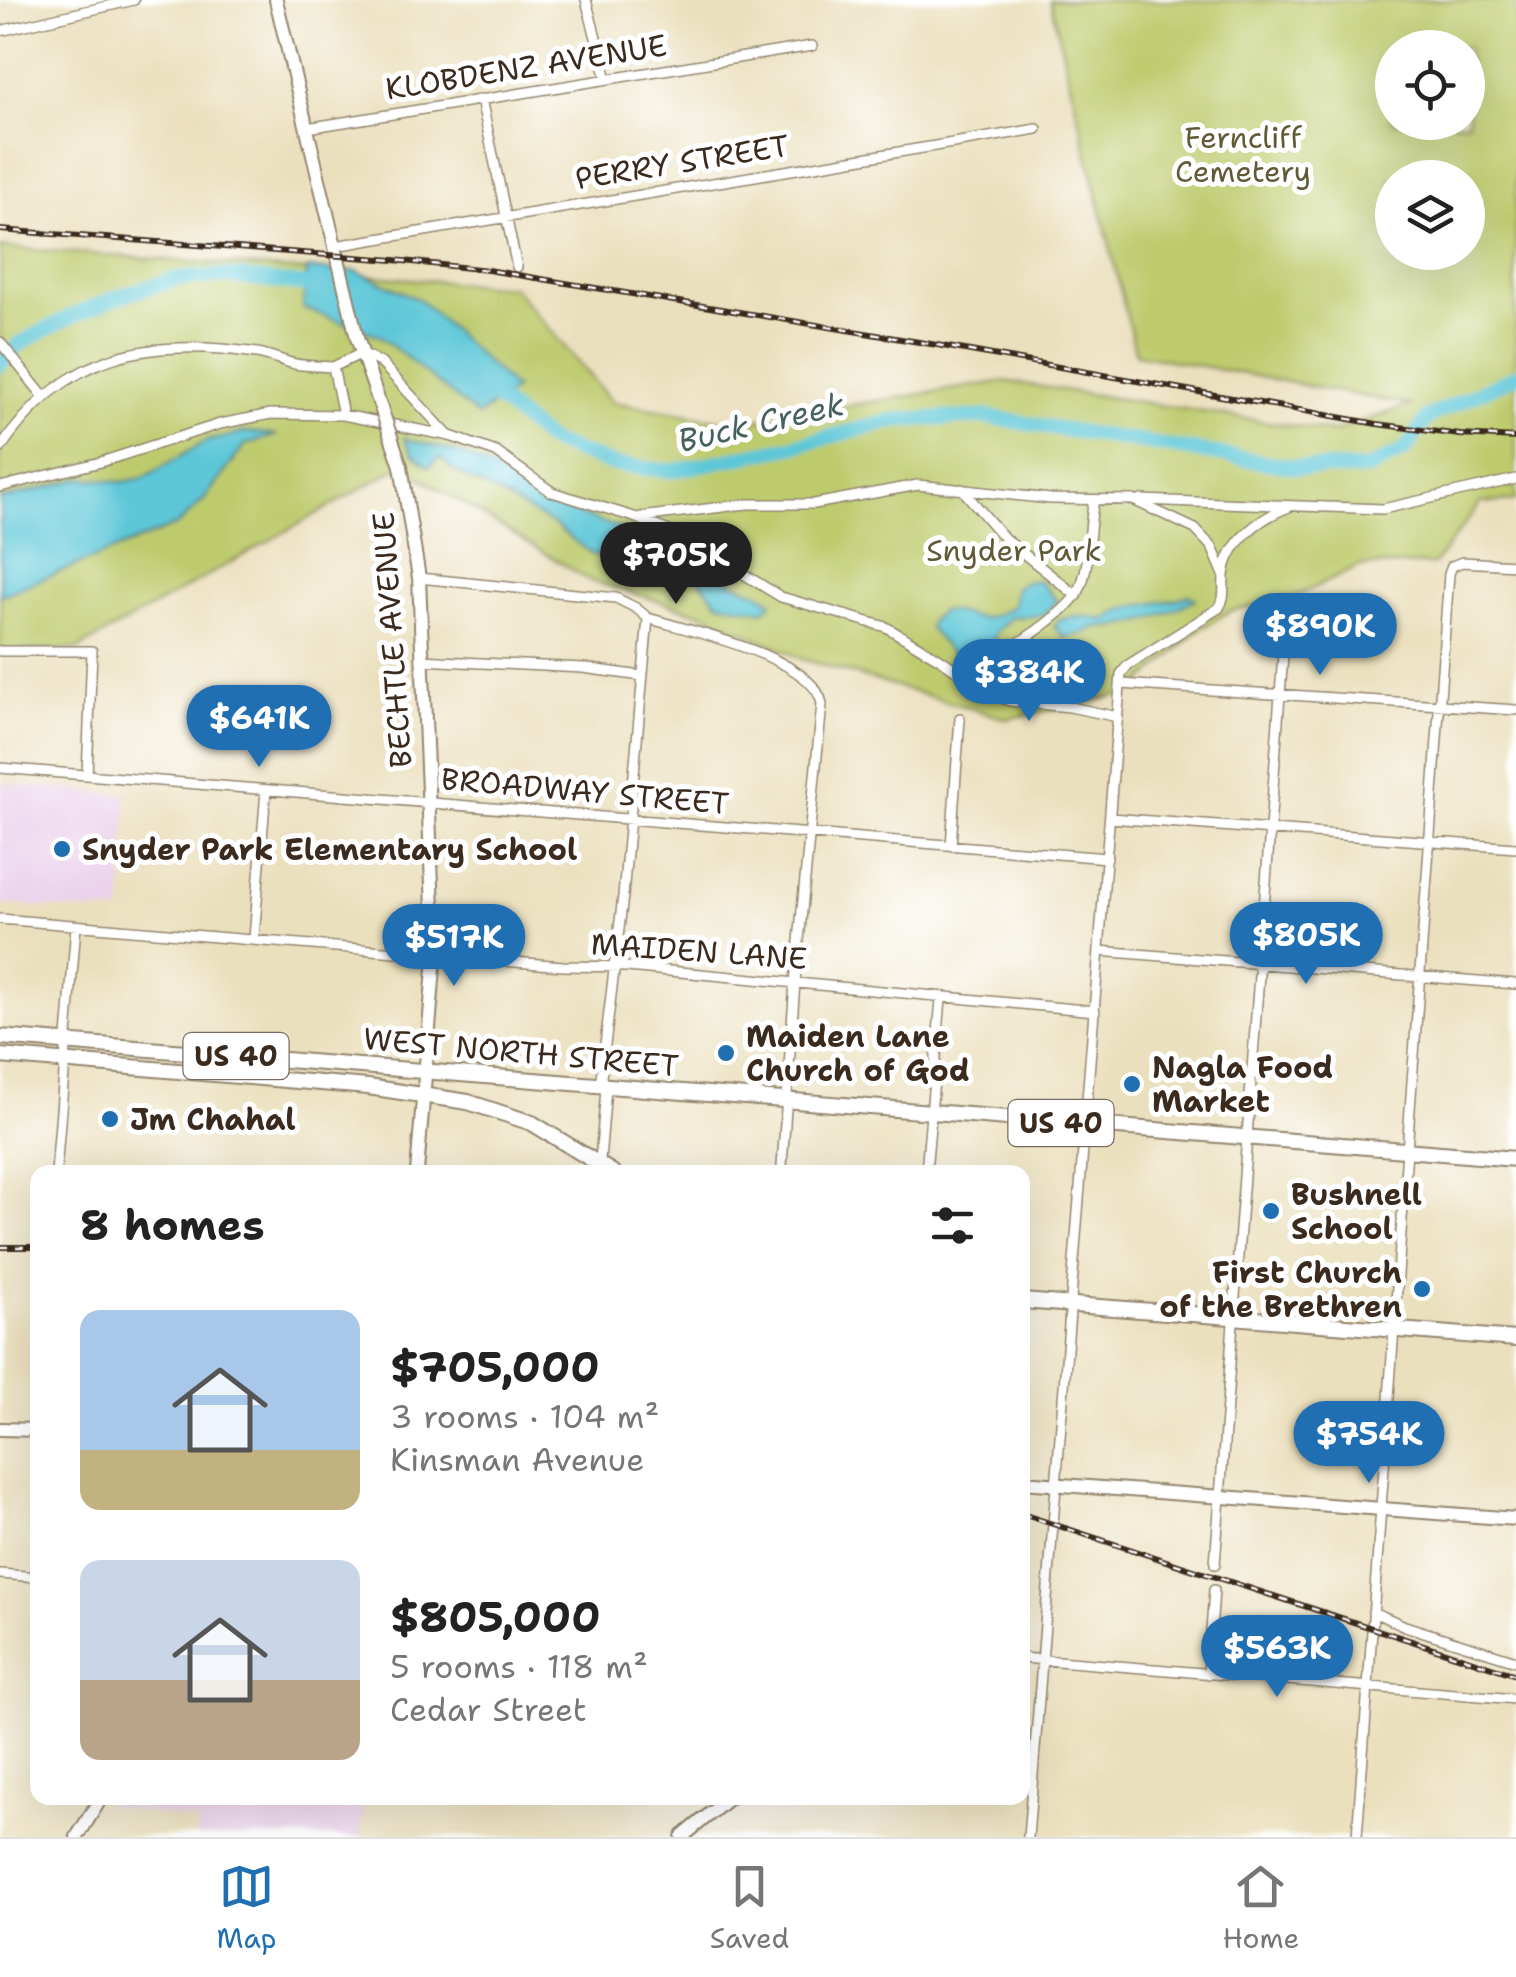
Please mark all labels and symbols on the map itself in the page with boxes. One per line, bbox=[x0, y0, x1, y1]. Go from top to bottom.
street label: KLOBDENZ AVENUE bbox=[382, 25, 670, 109]
park label: Ferncliff Cemetery bbox=[1175, 117, 1311, 192]
street label: PERRY STREET bbox=[572, 125, 792, 199]
water label: Buck Creek bbox=[674, 382, 848, 462]
street label: BECHTLE AVENUE bbox=[363, 511, 421, 769]
pin: $705K bbox=[606, 522, 746, 607]
park label: Snyder Park bbox=[926, 530, 1102, 571]
pin: $890K bbox=[1250, 593, 1390, 678]
pin: $384K bbox=[959, 639, 1099, 724]
pin: $641K bbox=[189, 685, 329, 770]
street label: BROADWAY STREET bbox=[439, 758, 731, 824]
place label: Snyder Park Elementary School bbox=[82, 829, 577, 870]
marker: Snyder Park Elementary School bbox=[51, 838, 73, 860]
pin: $805K bbox=[1236, 902, 1376, 987]
pin: $517K bbox=[384, 904, 524, 989]
street label: MAIDEN LANE bbox=[589, 923, 809, 979]
place label: Maiden Lane Church of God bbox=[746, 1016, 970, 1091]
street label: WEST NORTH STREET bbox=[362, 1018, 680, 1086]
road number: US 40 bbox=[184, 1033, 288, 1079]
marker: Maiden Lane Church of God bbox=[715, 1042, 737, 1064]
place label: Nagla Food Market bbox=[1152, 1047, 1333, 1122]
marker: Nagla Food Market bbox=[1121, 1073, 1143, 1095]
place label: Jm Chahal bbox=[130, 1099, 296, 1140]
road number: US 40 bbox=[1008, 1100, 1114, 1146]
marker: Jm Chahal bbox=[99, 1108, 121, 1130]
place label: Bushnell School bbox=[1291, 1174, 1422, 1249]
marker: Bushnell School bbox=[1260, 1200, 1282, 1222]
place label: First Church of the Brethren bbox=[1159, 1252, 1402, 1327]
marker: First Church of the Brethren bbox=[1411, 1278, 1433, 1300]
pin: $754K bbox=[1299, 1401, 1439, 1486]
pin: $563K bbox=[1207, 1615, 1347, 1700]

